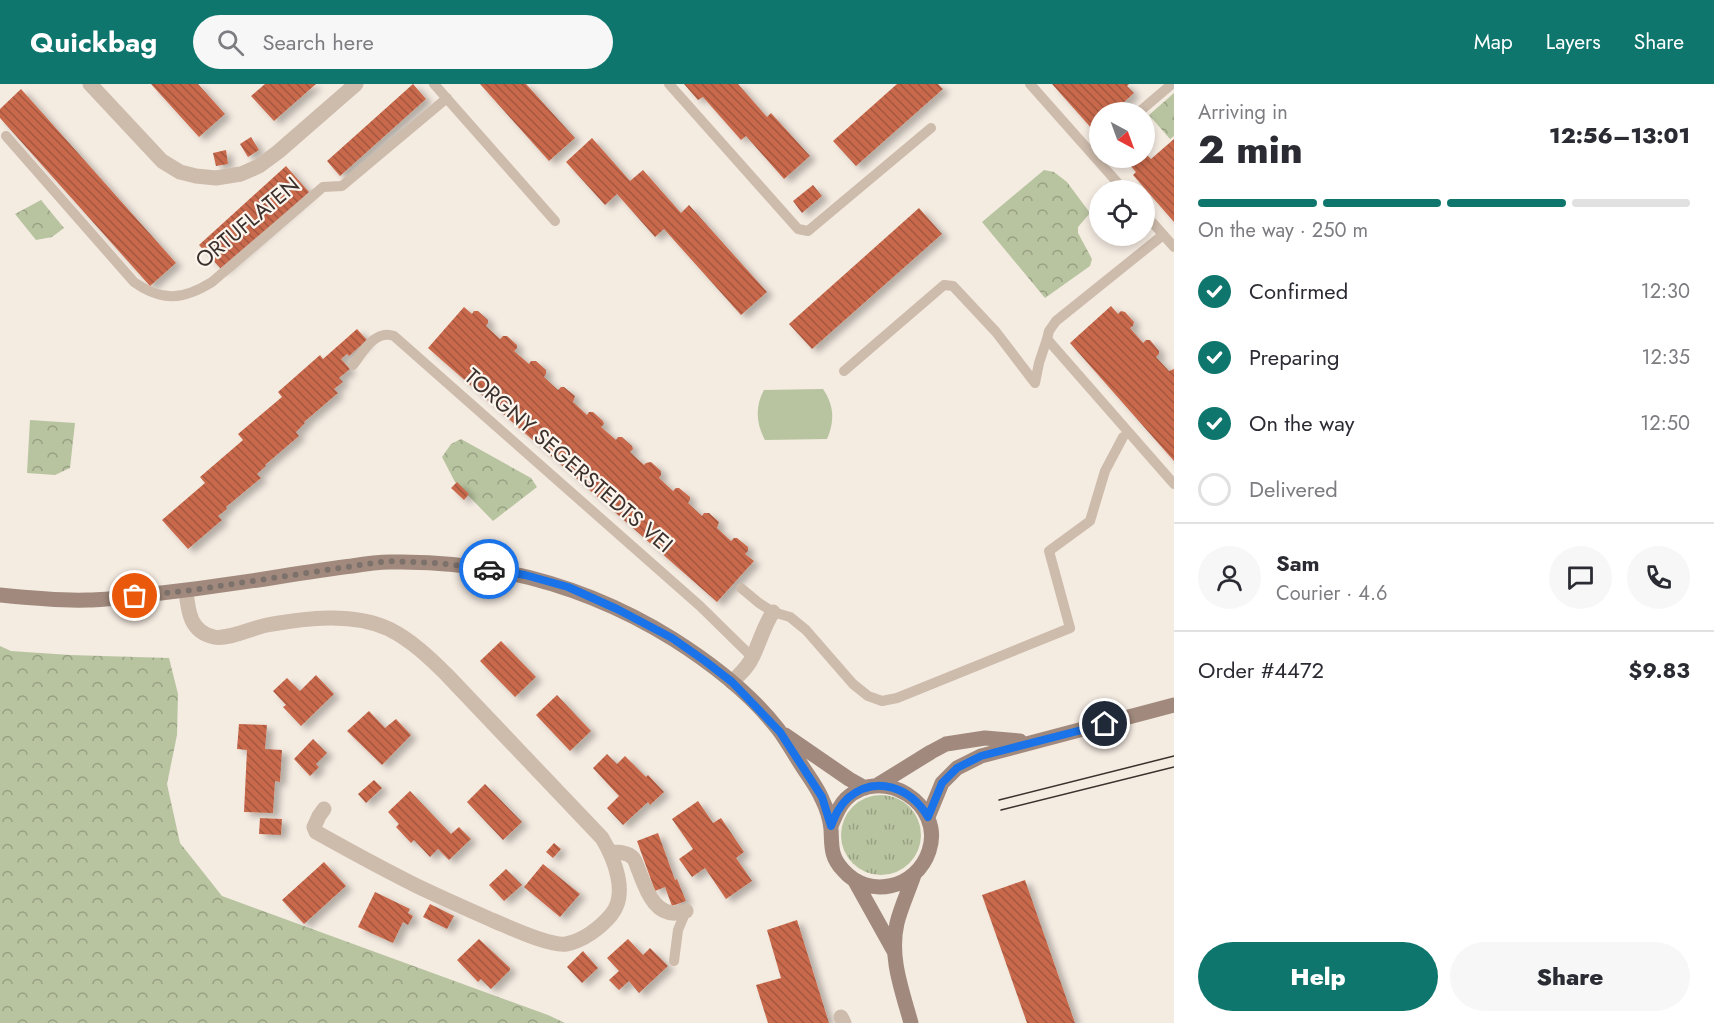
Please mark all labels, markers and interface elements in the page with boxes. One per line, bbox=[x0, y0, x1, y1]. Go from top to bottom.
search box bbox=[193, 15, 613, 69]
text: Quickbag bbox=[30, 22, 157, 63]
icon: search bbox=[214, 26, 247, 59]
text: Search here bbox=[262, 26, 374, 58]
text: Map bbox=[1474, 27, 1513, 57]
text: Layers bbox=[1546, 27, 1601, 57]
text: Share bbox=[1634, 27, 1684, 57]
text: Arriving in bbox=[1198, 98, 1288, 127]
north arrow bbox=[1089, 102, 1155, 168]
map controls bbox=[1089, 102, 1155, 246]
text: 12:56–13:01 bbox=[1549, 119, 1690, 151]
text: 2 min bbox=[1198, 121, 1303, 178]
street label: ORTUFLATEN bbox=[188, 169, 306, 275]
button: locate bbox=[1089, 180, 1155, 246]
text: On the way · 250 m bbox=[1198, 216, 1368, 245]
icon: check bbox=[1198, 275, 1231, 308]
text: Confirmed bbox=[1249, 275, 1348, 307]
text: 12:30 bbox=[1641, 277, 1690, 306]
icon: check bbox=[1198, 341, 1231, 374]
text: Preparing bbox=[1249, 341, 1340, 373]
text: 12:35 bbox=[1641, 343, 1690, 372]
street label: TORGNY SEGERSTEDTS VEI bbox=[458, 360, 680, 560]
icon: check bbox=[1198, 407, 1231, 440]
text: On the way bbox=[1249, 407, 1354, 439]
text: 12:50 bbox=[1640, 409, 1690, 438]
text: Delivered bbox=[1249, 473, 1338, 505]
courier bbox=[459, 539, 519, 599]
button: person bbox=[1198, 546, 1261, 609]
button: chat bbox=[1549, 546, 1612, 609]
button: phone bbox=[1627, 546, 1690, 609]
text: Sam bbox=[1276, 547, 1320, 579]
icon: car bbox=[473, 553, 506, 586]
pin bbox=[109, 570, 160, 621]
icon: bag bbox=[118, 579, 151, 612]
text: Courier · 4.6 bbox=[1276, 579, 1388, 608]
text: Order #4472 bbox=[1198, 654, 1324, 686]
text: $9.83 bbox=[1629, 654, 1690, 686]
pin bbox=[1079, 698, 1130, 749]
icon: home bbox=[1088, 707, 1121, 740]
button: Help bbox=[1198, 942, 1438, 1011]
button: Share bbox=[1450, 942, 1690, 1011]

